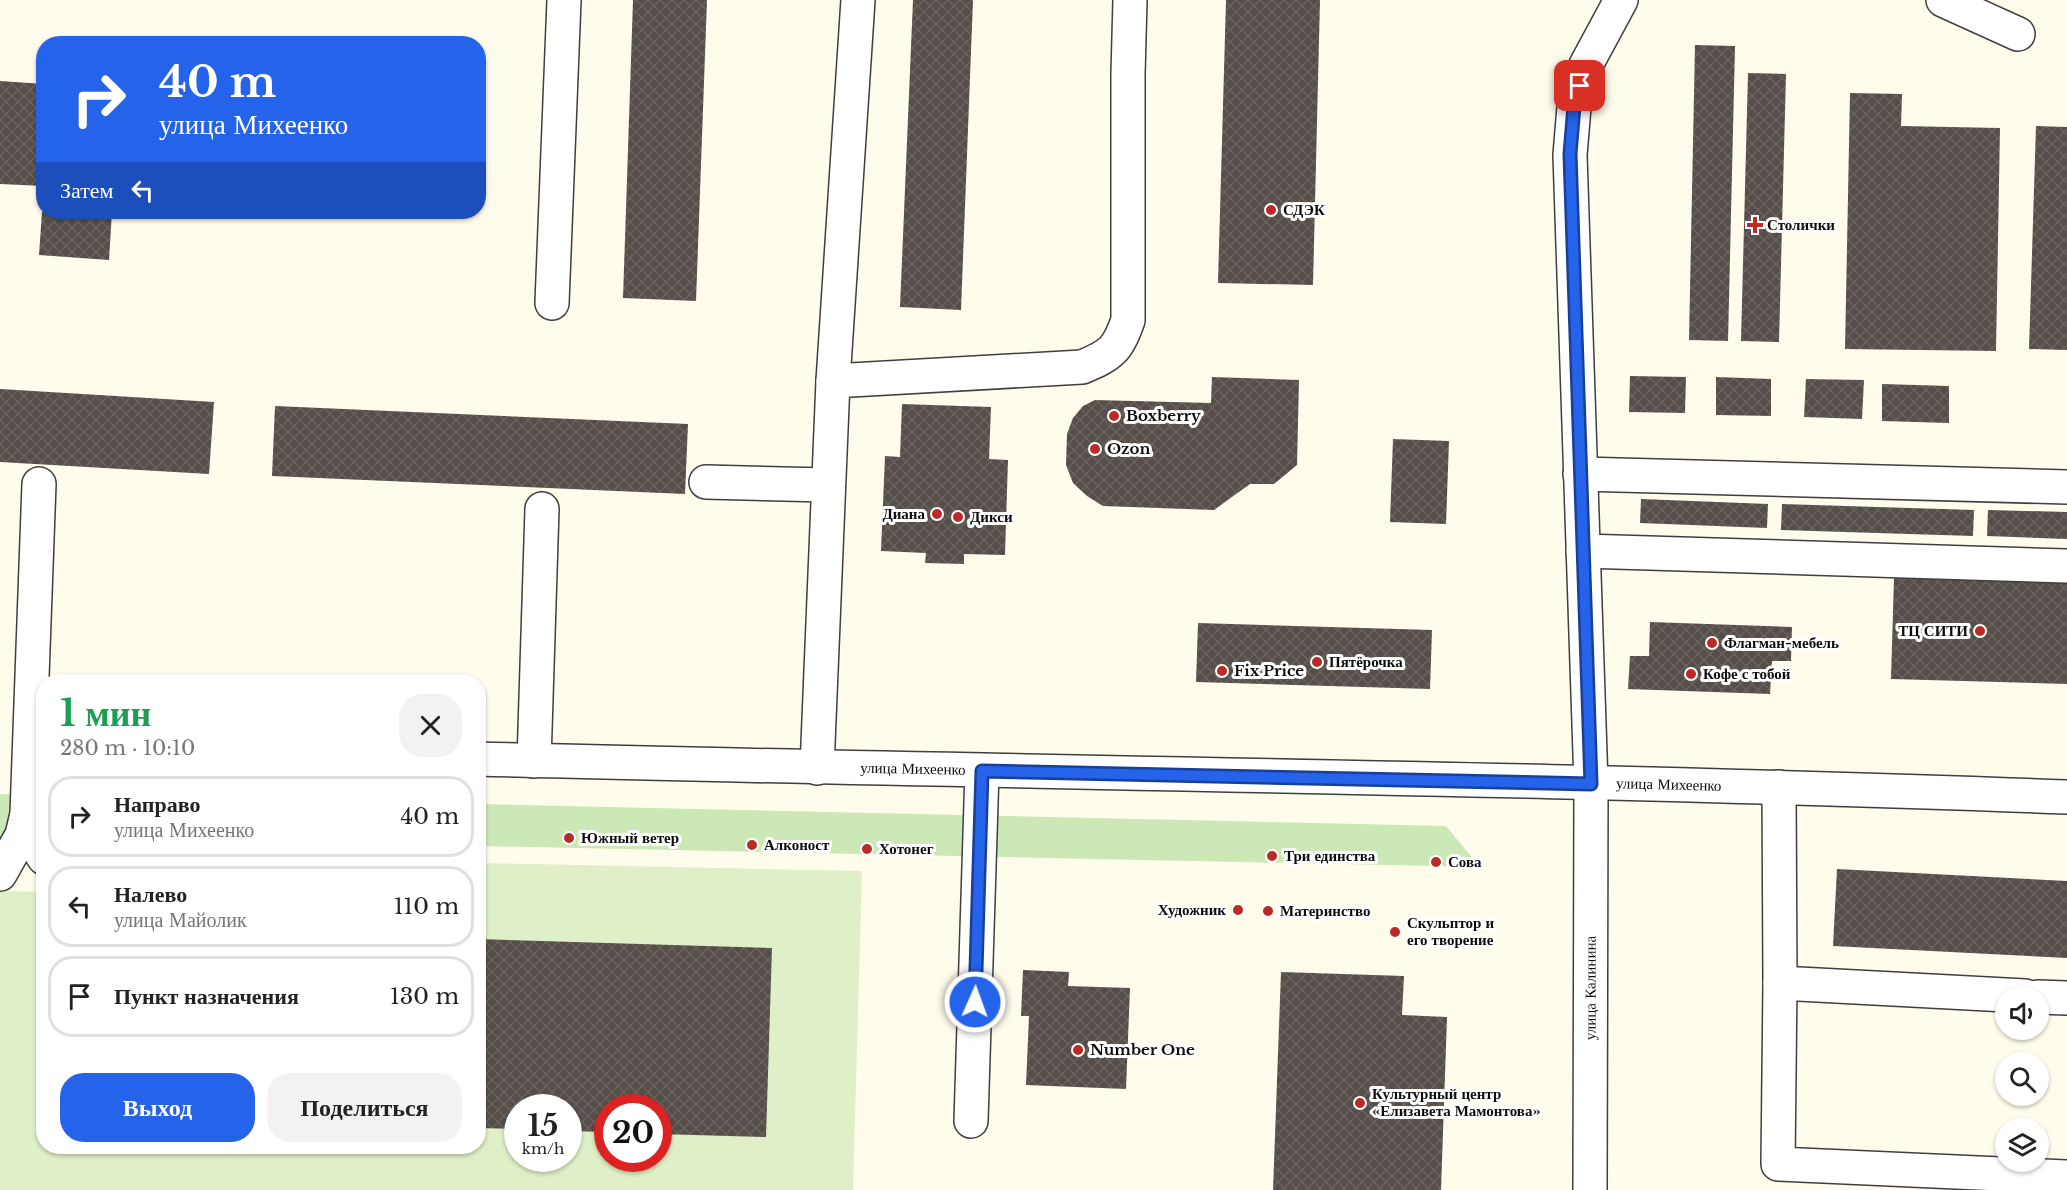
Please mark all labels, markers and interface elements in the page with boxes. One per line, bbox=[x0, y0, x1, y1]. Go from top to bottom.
text: 40 m bbox=[159, 56, 276, 108]
icon: right bbox=[60, 60, 138, 138]
pin bbox=[1554, 60, 1605, 111]
icon: arrive bbox=[1563, 69, 1596, 102]
text: улица Михеенко bbox=[159, 108, 348, 141]
icon: left bbox=[126, 174, 159, 207]
text: Затем bbox=[60, 177, 114, 204]
place label: СДЭК bbox=[1283, 200, 1325, 219]
marker: СДЭК bbox=[1264, 203, 1278, 217]
place label: Столички bbox=[1767, 215, 1835, 234]
marker: Столички bbox=[1748, 218, 1762, 232]
place label: Boxberry bbox=[1126, 406, 1201, 425]
marker: Boxberry bbox=[1107, 409, 1121, 423]
place label: Ozon bbox=[1107, 439, 1150, 458]
marker: Ozon bbox=[1088, 442, 1102, 456]
place label: Диана bbox=[882, 504, 925, 523]
marker: Диана bbox=[930, 507, 944, 521]
place label: Дикси bbox=[970, 507, 1013, 526]
marker: Дикси bbox=[951, 510, 965, 524]
place label: ТЦ СИТИ bbox=[1898, 621, 1968, 640]
marker: ТЦ СИТИ bbox=[1973, 624, 1987, 638]
place label: Флагман-мебель bbox=[1724, 633, 1839, 652]
marker: Флагман-мебель bbox=[1705, 636, 1719, 650]
place label: Пятёрочка bbox=[1329, 652, 1403, 671]
marker: Пятёрочка bbox=[1310, 655, 1324, 669]
place label: Fix Price bbox=[1234, 661, 1304, 680]
marker: Fix Price bbox=[1215, 664, 1229, 678]
place label: Кофе с тобой bbox=[1703, 664, 1791, 683]
marker: Кофе с тобой bbox=[1684, 667, 1698, 681]
text: 1 мин bbox=[60, 691, 151, 736]
button: close bbox=[399, 694, 462, 757]
text: 280 m · 10:10 bbox=[60, 736, 195, 760]
street label: улица Михеенко bbox=[860, 758, 966, 779]
street label: улица Михеенко bbox=[1616, 773, 1722, 795]
text: Направо bbox=[114, 791, 200, 818]
icon: right bbox=[63, 800, 96, 833]
text: 40 m bbox=[401, 803, 459, 830]
text: улица Михеенко bbox=[114, 818, 254, 842]
place label: Южный ветер bbox=[581, 828, 679, 847]
marker: Южный ветер bbox=[562, 831, 576, 845]
place label: Алконост bbox=[764, 835, 830, 854]
marker: Алконост bbox=[745, 838, 759, 852]
place label: Хотонег bbox=[879, 839, 934, 858]
marker: Хотонег bbox=[860, 842, 874, 856]
place label: Три единства bbox=[1284, 846, 1376, 865]
marker: Три единства bbox=[1265, 849, 1279, 863]
place label: Сова bbox=[1448, 852, 1482, 871]
marker: Сова bbox=[1429, 855, 1443, 869]
text: Налево bbox=[114, 881, 187, 908]
icon: left bbox=[63, 890, 96, 923]
text: 110 m bbox=[394, 893, 459, 920]
place label: Художник bbox=[1158, 900, 1226, 919]
place label: Материнство bbox=[1280, 901, 1370, 920]
marker: Художник bbox=[1231, 903, 1245, 917]
marker: Материнство bbox=[1261, 904, 1275, 918]
text: улица Майолик bbox=[114, 908, 247, 932]
place label: Скульптор и его творение bbox=[1407, 913, 1494, 949]
marker: Скульптор и его творение bbox=[1388, 925, 1402, 939]
street label: улица Калинина bbox=[1580, 935, 1600, 1040]
position arrow bbox=[943, 970, 1007, 1034]
icon: arrive bbox=[63, 980, 96, 1013]
text: Пункт назначения bbox=[114, 983, 299, 1010]
text: 130 m bbox=[390, 983, 459, 1010]
map controls bbox=[1995, 986, 2049, 1172]
button: sound bbox=[1995, 986, 2049, 1040]
place label: Number One bbox=[1090, 1040, 1195, 1059]
marker: Number One bbox=[1071, 1043, 1085, 1057]
button: search bbox=[1995, 1052, 2049, 1106]
button: Выход bbox=[60, 1073, 255, 1142]
button: Поделиться bbox=[267, 1073, 462, 1142]
place label: Культурный центр «Елизавета Мамонтова» bbox=[1372, 1084, 1541, 1120]
speed limit sign: 20 bbox=[594, 1094, 672, 1172]
marker: Культурный центр «Елизавета Мамонтова» bbox=[1353, 1096, 1367, 1110]
text: 15 bbox=[528, 1107, 558, 1144]
button: layers bbox=[1995, 1118, 2049, 1172]
text: km/h bbox=[522, 1139, 564, 1158]

